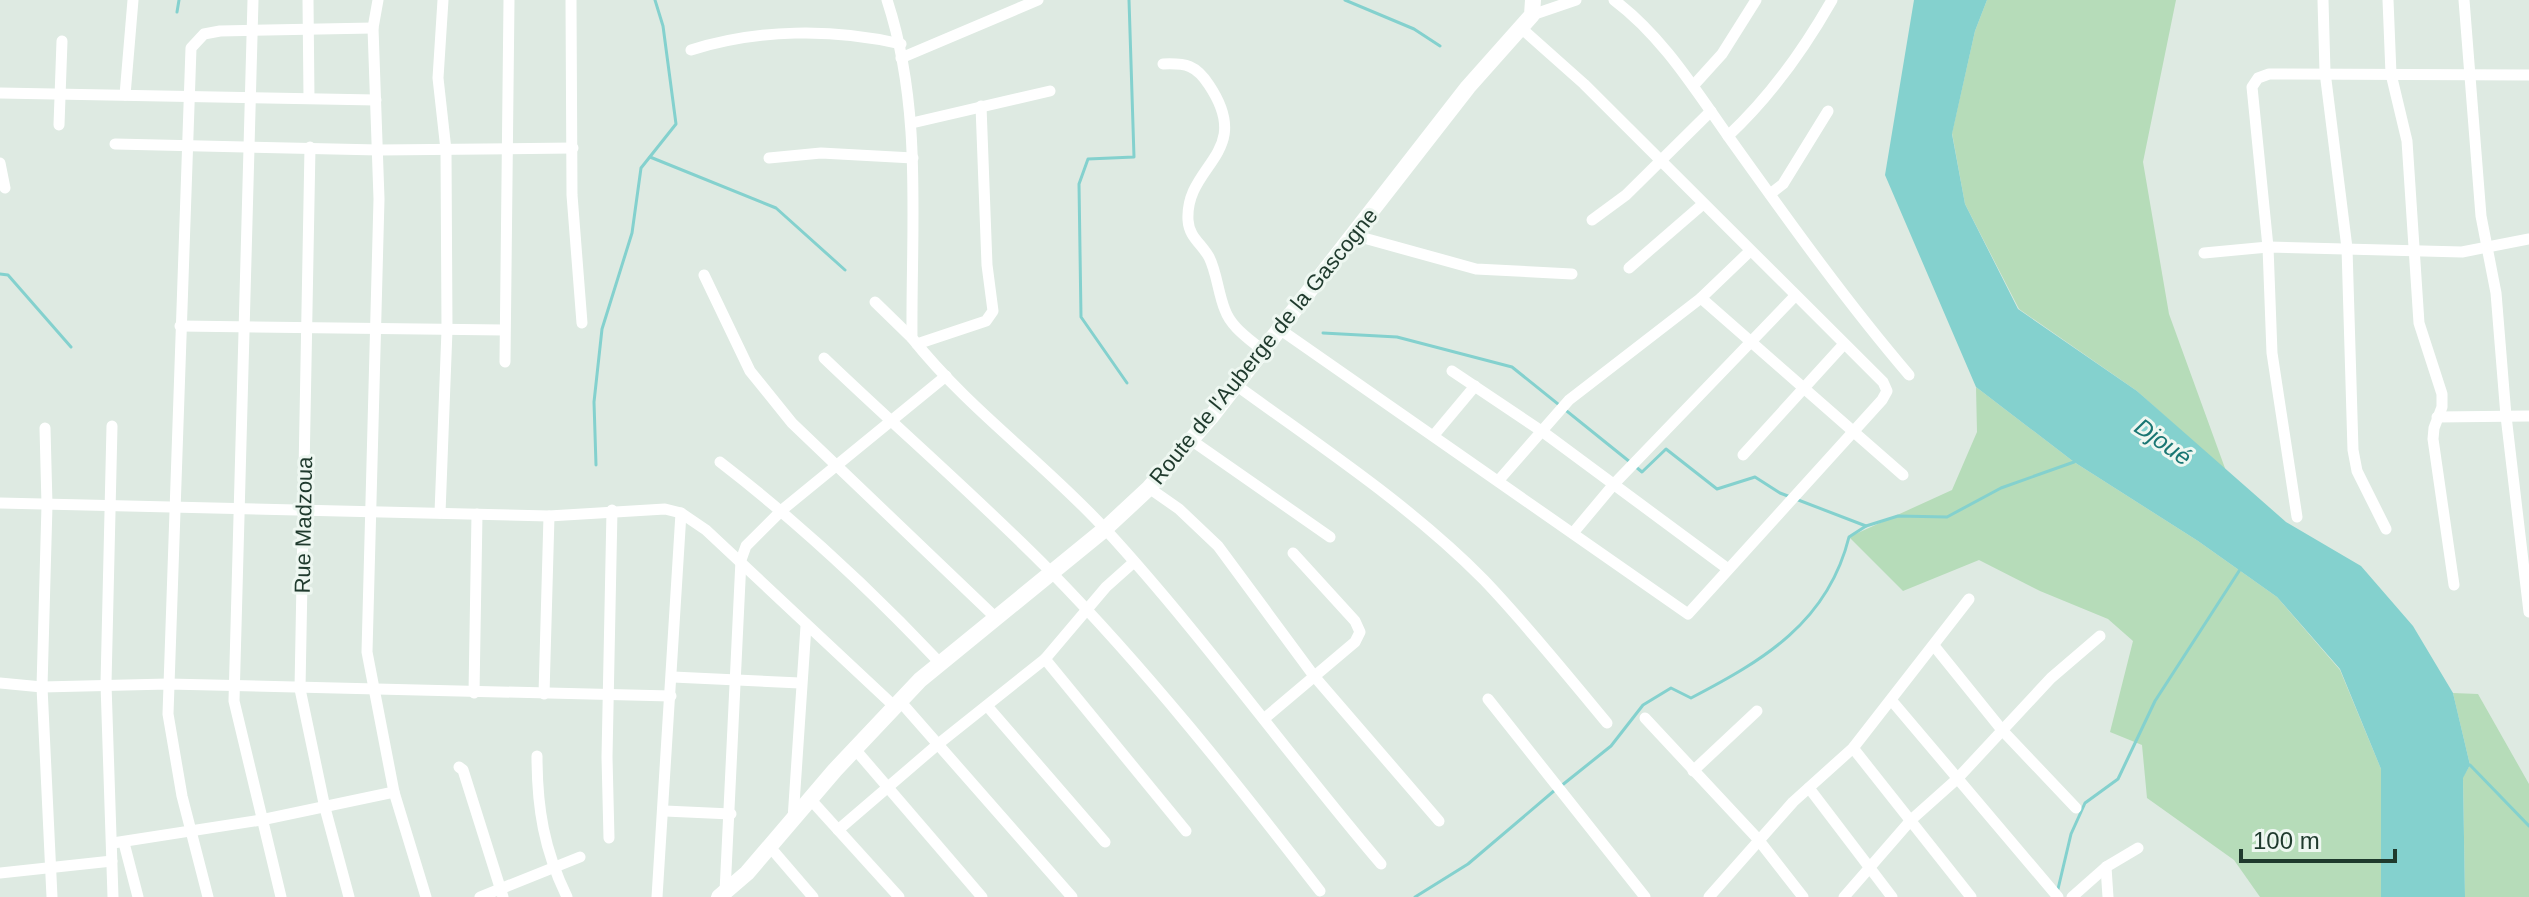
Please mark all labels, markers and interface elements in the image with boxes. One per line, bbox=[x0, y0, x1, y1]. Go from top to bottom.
street label: Route de l'Auberge de la Gascogne bbox=[1144, 203, 1383, 489]
water label: Djoué bbox=[2130, 413, 2197, 471]
street label: Rue Madzoua bbox=[290, 456, 317, 594]
scale bar bbox=[2241, 813, 2395, 863]
text: 100 m bbox=[2253, 827, 2320, 854]

